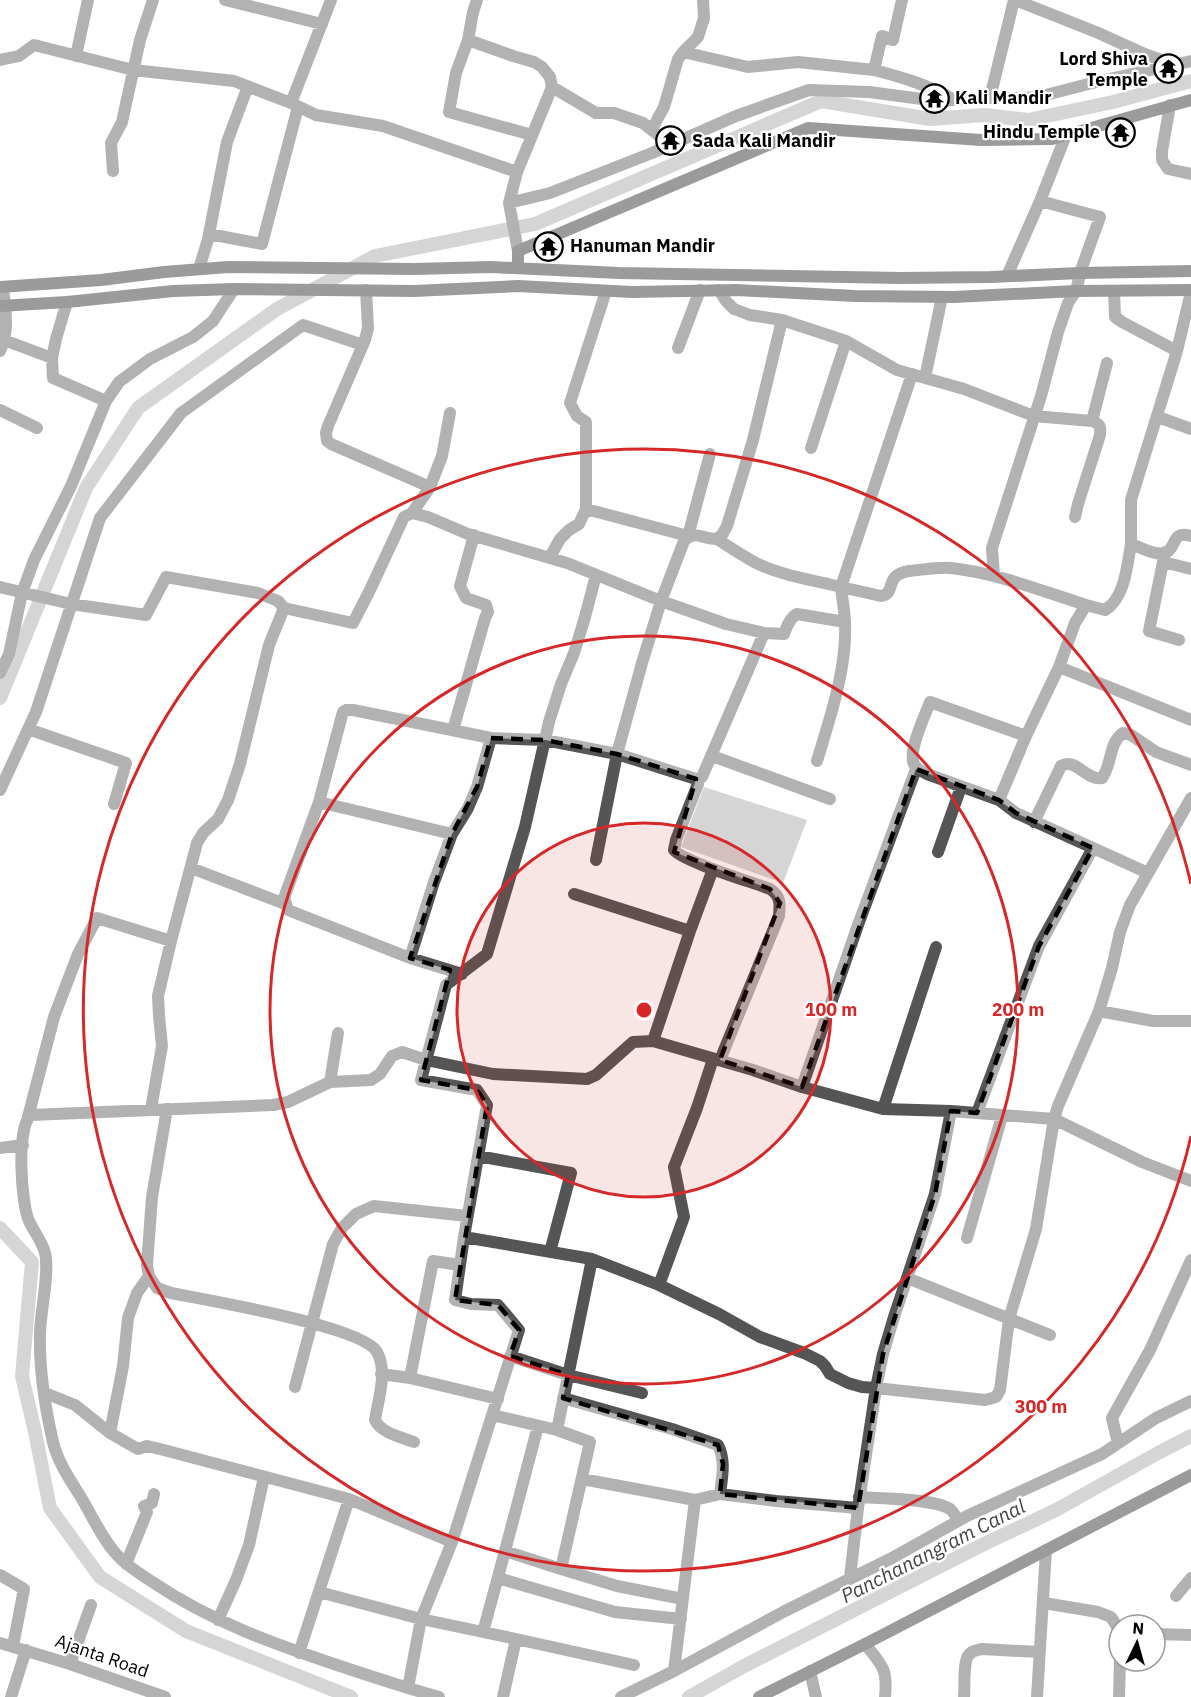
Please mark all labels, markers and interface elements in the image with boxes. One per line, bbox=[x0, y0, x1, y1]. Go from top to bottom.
place label: Lord Shiva Temple bbox=[1059, 47, 1148, 91]
temple icon: Lord Shiva Temple bbox=[1153, 53, 1185, 85]
temple icon: Kali Mandir bbox=[918, 82, 950, 114]
place label: Kali Mandir bbox=[955, 86, 1052, 109]
temple icon: Hindu Temple bbox=[1105, 116, 1137, 148]
place label: Hindu Temple bbox=[983, 120, 1100, 143]
temple icon: Sada Kali Mandir bbox=[655, 125, 687, 157]
place label: Sada Kali Mandir bbox=[692, 129, 835, 152]
temple icon: Hanuman Mandir bbox=[533, 230, 565, 262]
place label: Hanuman Mandir bbox=[570, 234, 715, 257]
text: 100 m bbox=[805, 998, 857, 1021]
text: 200 m bbox=[992, 998, 1044, 1021]
centre of rings bbox=[634, 1000, 654, 1020]
text: 300 m bbox=[1015, 1395, 1067, 1418]
water label: Panchanangram Canal bbox=[836, 1492, 1030, 1609]
north arrow bbox=[1107, 1613, 1167, 1673]
text: N bbox=[1132, 1618, 1145, 1639]
street label: Ajanta Road bbox=[52, 1629, 152, 1682]

